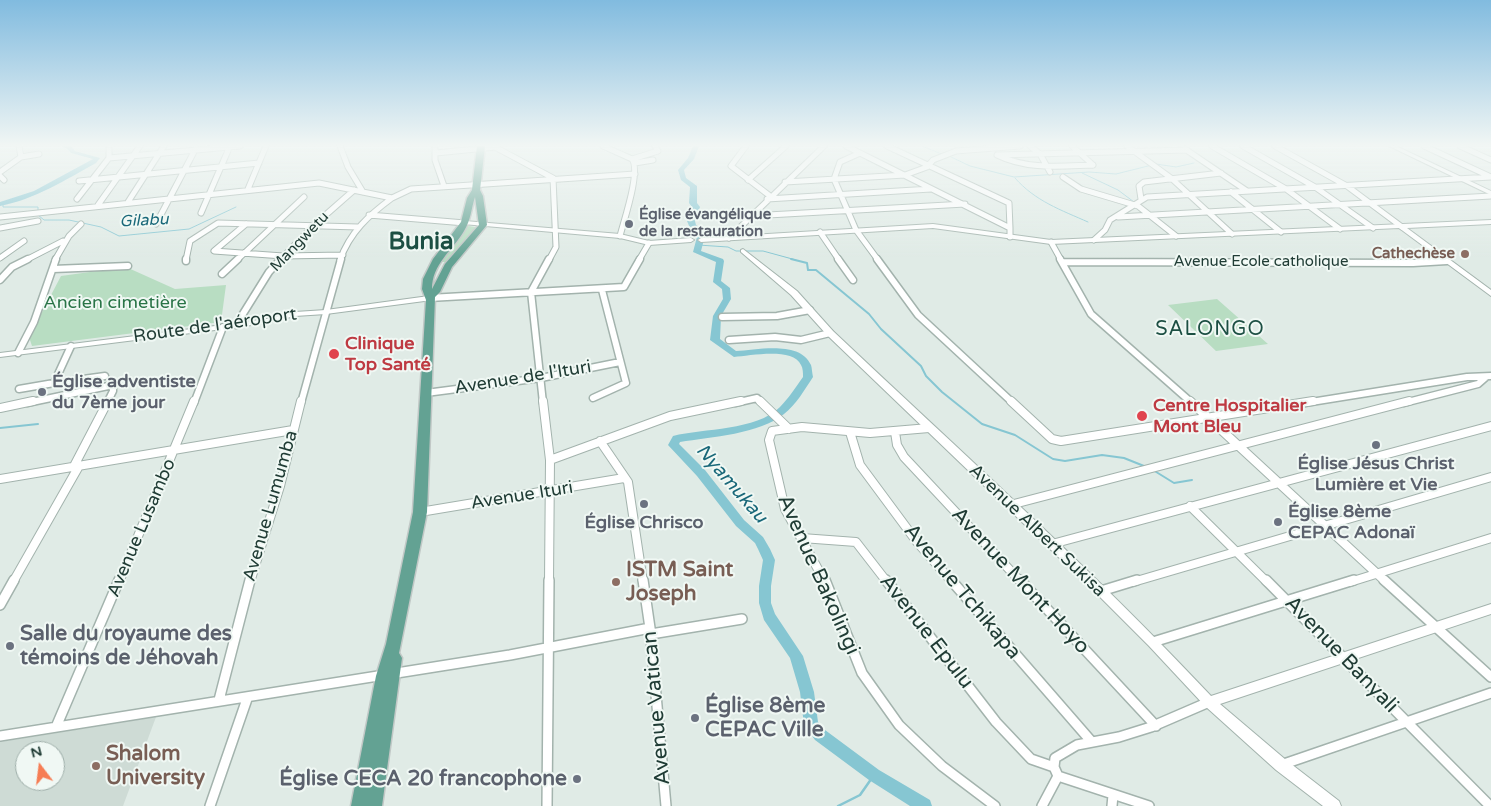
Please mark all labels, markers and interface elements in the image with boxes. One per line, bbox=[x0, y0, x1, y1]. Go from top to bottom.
place label: Église évangélique de la restauration bbox=[639, 206, 771, 241]
street label: Mangwetu bbox=[267, 208, 333, 276]
water label: Gilabu bbox=[119, 210, 169, 232]
marker: Église évangélique de la restauration bbox=[623, 218, 635, 230]
district label: Bunia bbox=[388, 229, 454, 257]
place label: Cathechèse bbox=[1372, 245, 1455, 263]
marker: Cathechèse bbox=[1459, 248, 1471, 260]
street label: Avenue Ecole catholique bbox=[1174, 253, 1348, 271]
park label: Ancien cimetière bbox=[43, 292, 187, 314]
street label: Route de l'aéroport bbox=[132, 304, 298, 348]
district label: SALONGO bbox=[1154, 318, 1266, 342]
place label: Clinique Top Santé bbox=[345, 333, 431, 376]
marker: Clinique Top Santé bbox=[327, 347, 341, 361]
street label: Avenue de l'Ituri bbox=[453, 357, 593, 399]
place label: Église adventiste du 7ème jour bbox=[52, 371, 196, 414]
marker: Église adventiste du 7ème jour bbox=[36, 386, 48, 398]
place label: Centre Hospitalier Mont Bleu bbox=[1153, 395, 1306, 438]
marker: Centre Hospitalier Mont Bleu bbox=[1135, 409, 1149, 423]
street label: Avenue Lumumba bbox=[239, 428, 303, 584]
marker: Église Jésus Christ Lumière et Vie bbox=[1370, 439, 1382, 451]
water label: Nyamukau bbox=[691, 440, 771, 528]
place label: Église Jésus Christ Lumière et Vie bbox=[1298, 453, 1454, 496]
street label: Avenue Lusambo bbox=[103, 456, 181, 600]
street label: Avenue Albert Sukisa bbox=[964, 460, 1110, 602]
street label: Avenue Ituri bbox=[469, 477, 575, 515]
street label: Avenue Bakolingi bbox=[771, 491, 865, 659]
marker: Église Chrisco bbox=[638, 498, 650, 510]
place label: Église 8ème CEPAC Adonaï bbox=[1288, 501, 1415, 544]
street label: Avenue Mont Hoyo bbox=[945, 502, 1095, 660]
place label: Église Chrisco bbox=[584, 512, 704, 534]
marker: Église 8ème CEPAC Adonaï bbox=[1272, 516, 1284, 528]
street label: Avenue Tchikapa bbox=[898, 519, 1026, 665]
place label: ISTM Saint Joseph bbox=[626, 557, 733, 607]
street label: Avenue Epulu bbox=[874, 570, 978, 694]
marker: ISTM Saint Joseph bbox=[610, 576, 622, 588]
street label: Avenue Banyali bbox=[1279, 591, 1403, 719]
place label: Salle du royaume des témoins de Jéhovah bbox=[20, 621, 232, 671]
street label: Avenue Vatican bbox=[638, 630, 676, 786]
marker: Salle du royaume des témoins de Jéhovah bbox=[4, 640, 16, 652]
place label: Église 8ème CEPAC Ville bbox=[705, 693, 825, 743]
marker: Église 8ème CEPAC Ville bbox=[689, 712, 701, 724]
north arrow bbox=[15, 741, 65, 791]
place label: Shalom University bbox=[106, 741, 205, 791]
text: N bbox=[29, 742, 44, 762]
marker: Shalom University bbox=[90, 760, 102, 772]
place label: Église CECA 20 francophone bbox=[279, 766, 567, 792]
marker: Église CECA 20 francophone bbox=[571, 773, 583, 785]

